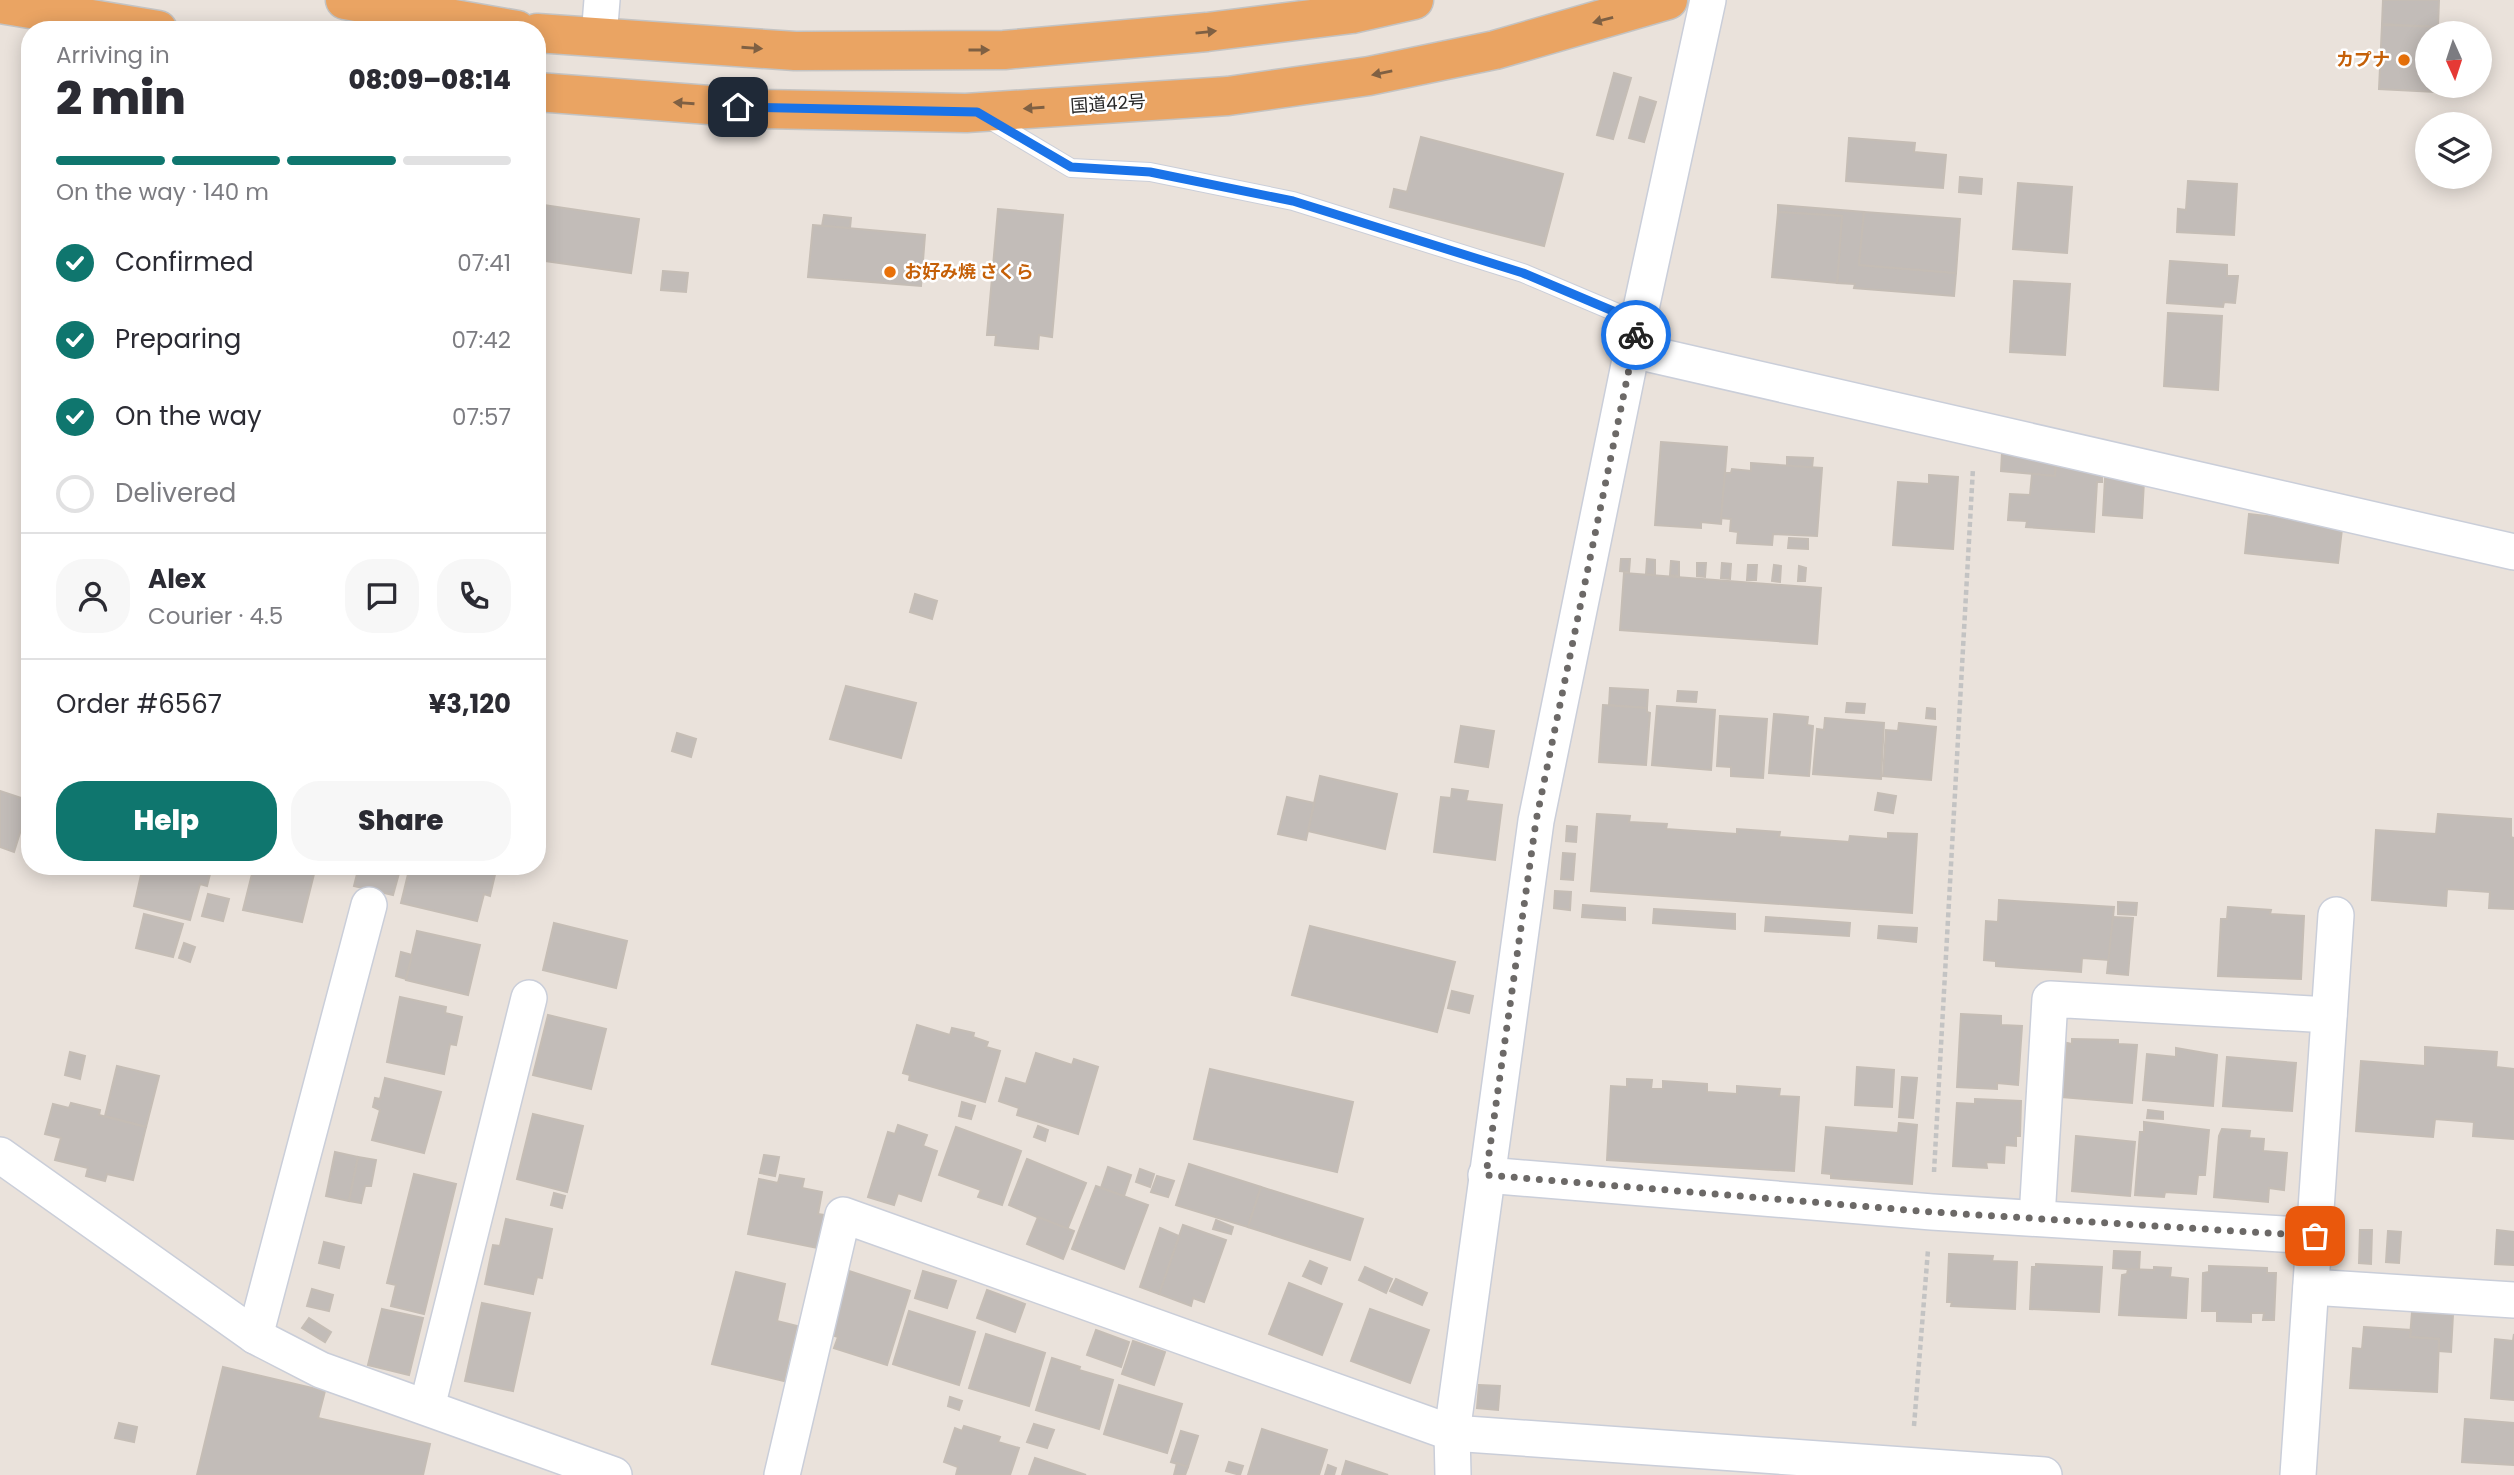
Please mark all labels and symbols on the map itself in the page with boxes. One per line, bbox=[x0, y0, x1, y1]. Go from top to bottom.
one-way arrow bbox=[1592, 15, 1614, 26]
north arrow bbox=[2415, 21, 2492, 98]
one-way arrow bbox=[1195, 26, 1217, 37]
one-way arrow bbox=[741, 43, 763, 54]
one-way arrow bbox=[969, 44, 991, 56]
place label: カプナ bbox=[2336, 47, 2390, 72]
marker: カプナ bbox=[2396, 52, 2412, 68]
one-way arrow bbox=[1371, 68, 1393, 79]
pin bbox=[708, 77, 768, 137]
street label: 国道42号 bbox=[1069, 88, 1147, 119]
one-way arrow bbox=[673, 97, 695, 108]
one-way arrow bbox=[1023, 103, 1045, 114]
place label: お好み焼 さくら bbox=[904, 259, 1034, 284]
marker: お好み焼 さくら bbox=[882, 264, 898, 280]
courier bbox=[1601, 300, 1671, 370]
pin bbox=[2285, 1206, 2345, 1266]

